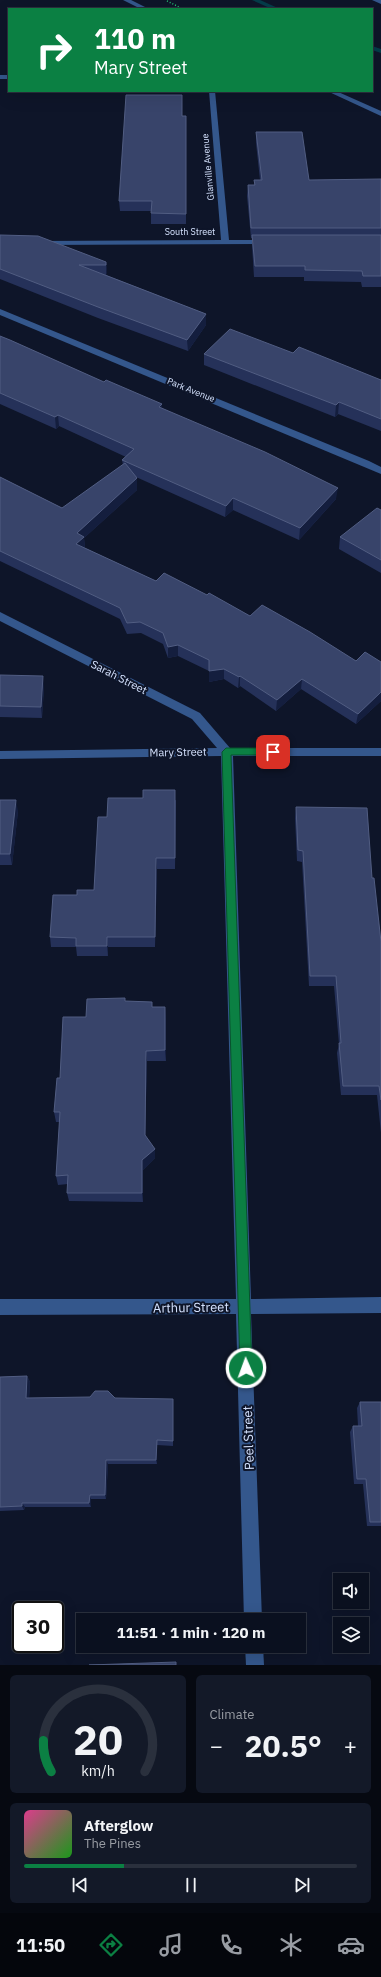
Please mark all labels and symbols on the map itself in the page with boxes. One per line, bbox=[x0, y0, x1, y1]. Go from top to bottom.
street label: Glanville Avenue bbox=[199, 133, 216, 201]
street label: South Street bbox=[165, 226, 215, 237]
street label: Park Avenue bbox=[166, 375, 217, 404]
street label: Sarah Street bbox=[89, 657, 150, 697]
pin bbox=[256, 735, 290, 769]
street label: Mary Street bbox=[149, 744, 207, 759]
street label: Arthur Street bbox=[153, 1298, 229, 1317]
position arrow bbox=[225, 1347, 267, 1389]
street label: Peel Street bbox=[239, 1406, 258, 1470]
speed limit sign: 30 bbox=[12, 1601, 64, 1653]

